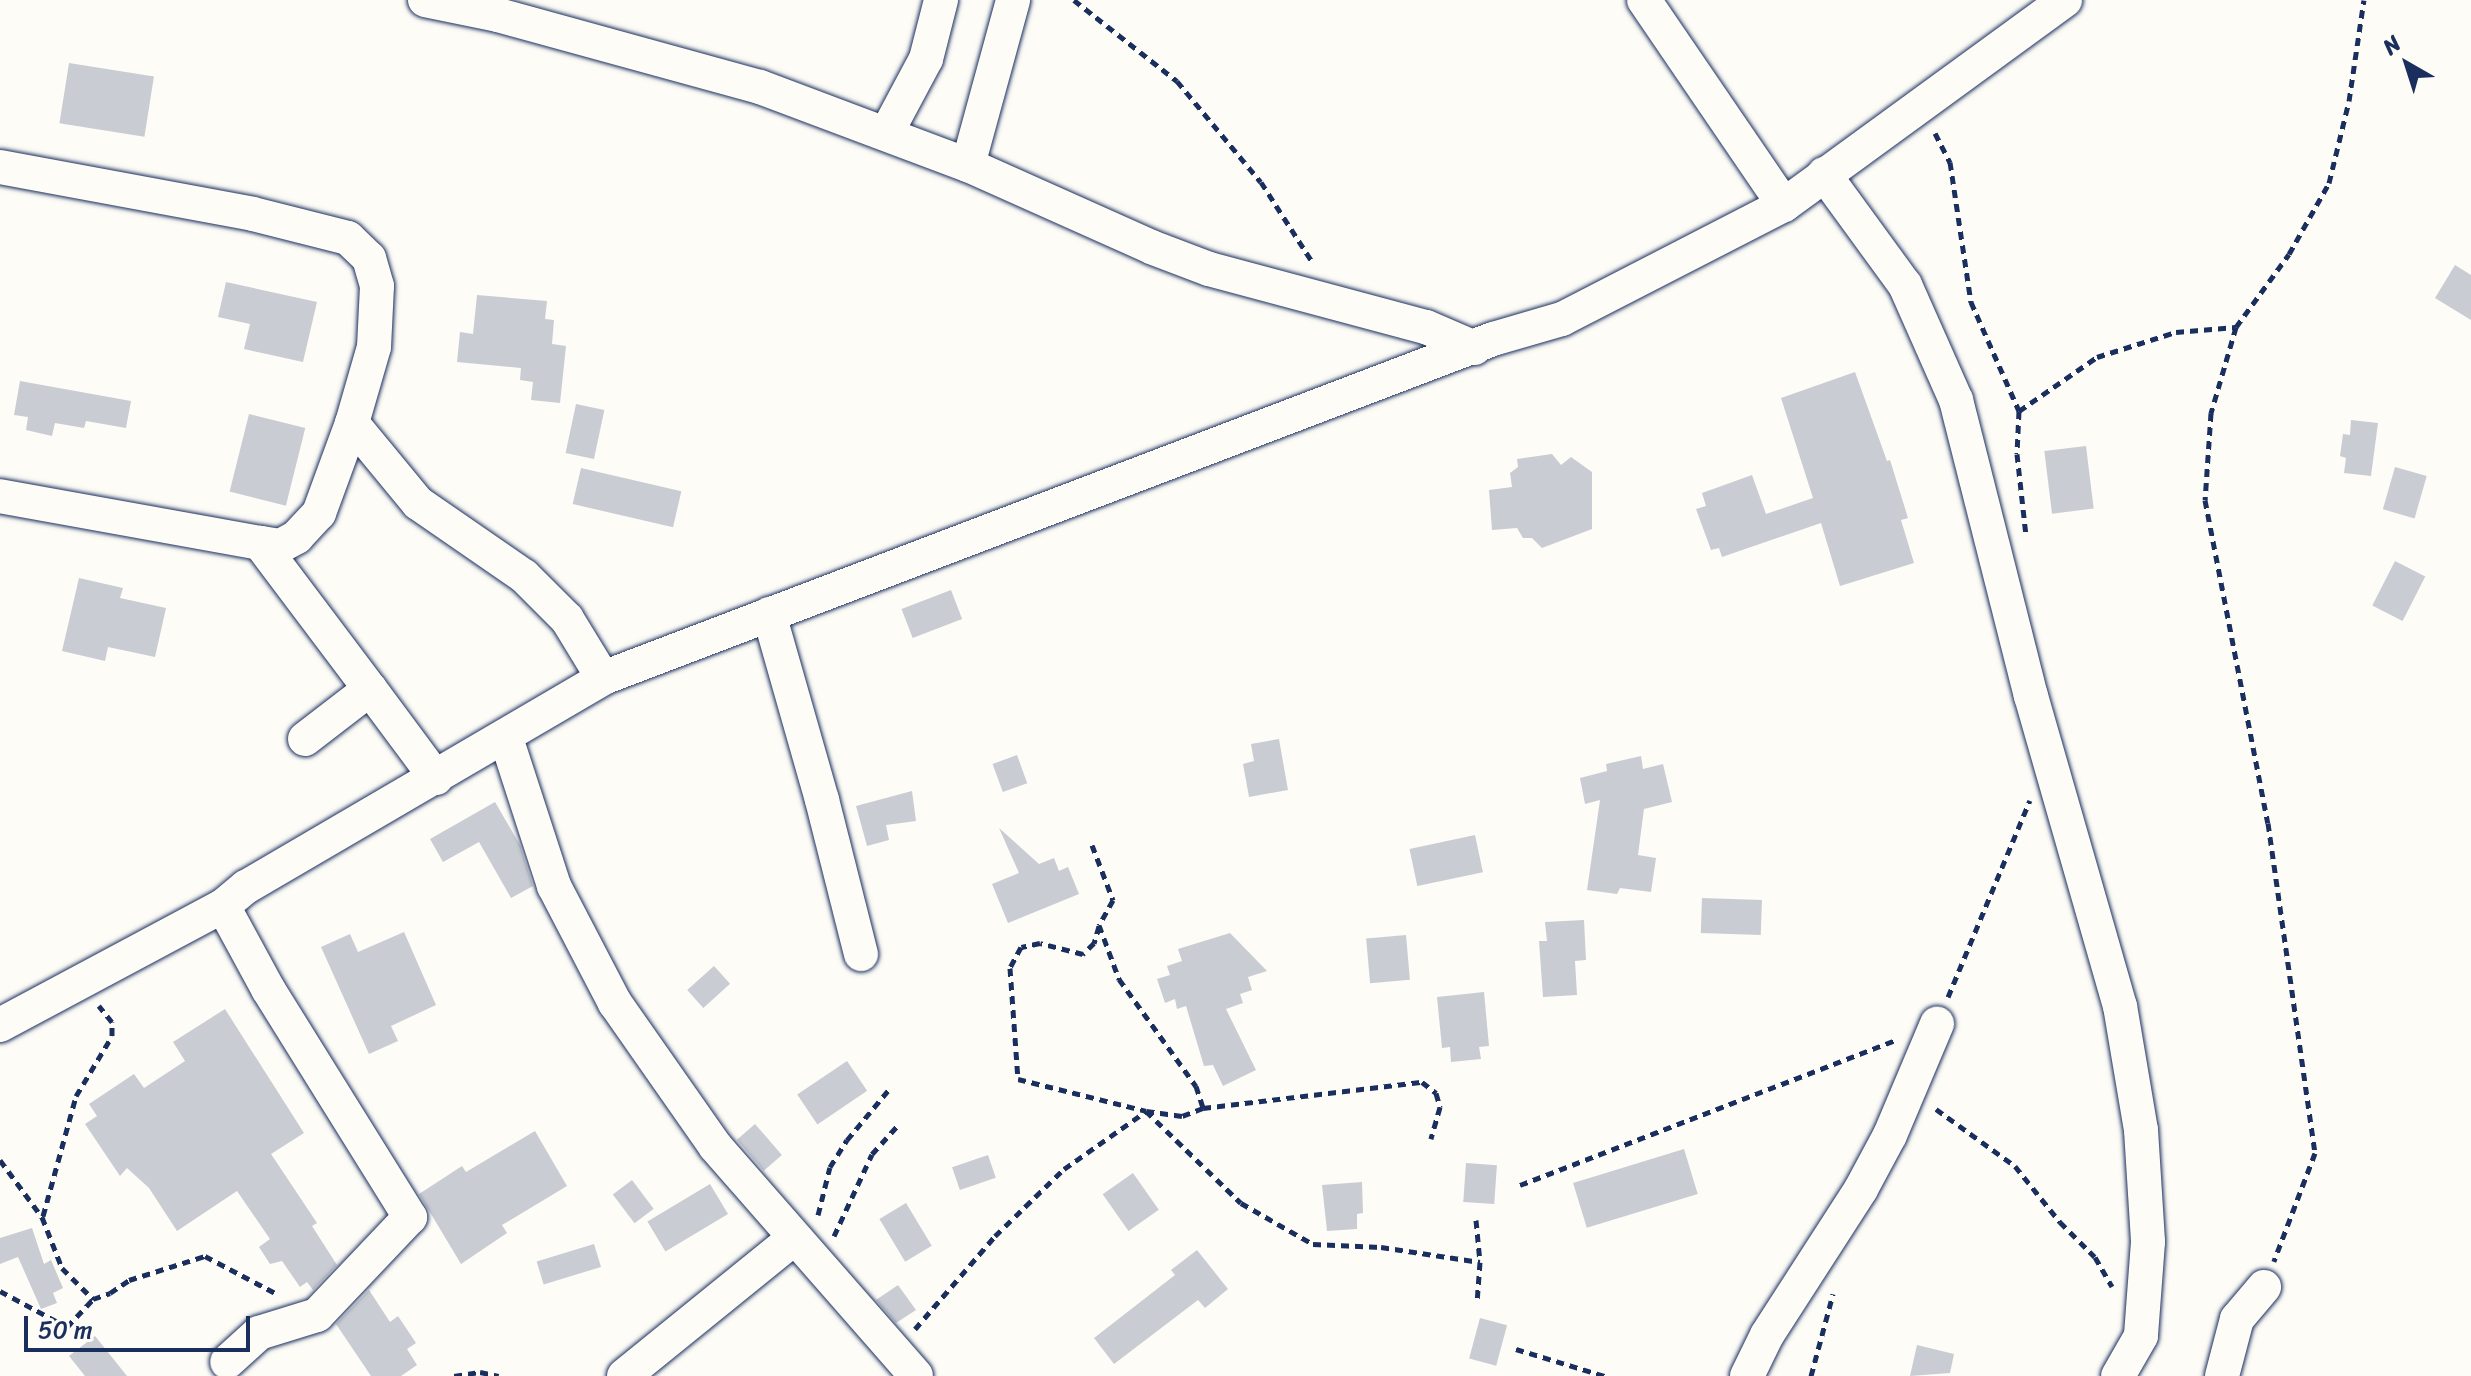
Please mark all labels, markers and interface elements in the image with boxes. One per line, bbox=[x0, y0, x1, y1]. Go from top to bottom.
north arrow bbox=[2367, 24, 2447, 104]
text: N bbox=[2373, 25, 2410, 65]
scale bar bbox=[28, 1300, 254, 1350]
text: 50 m bbox=[38, 1309, 93, 1351]

